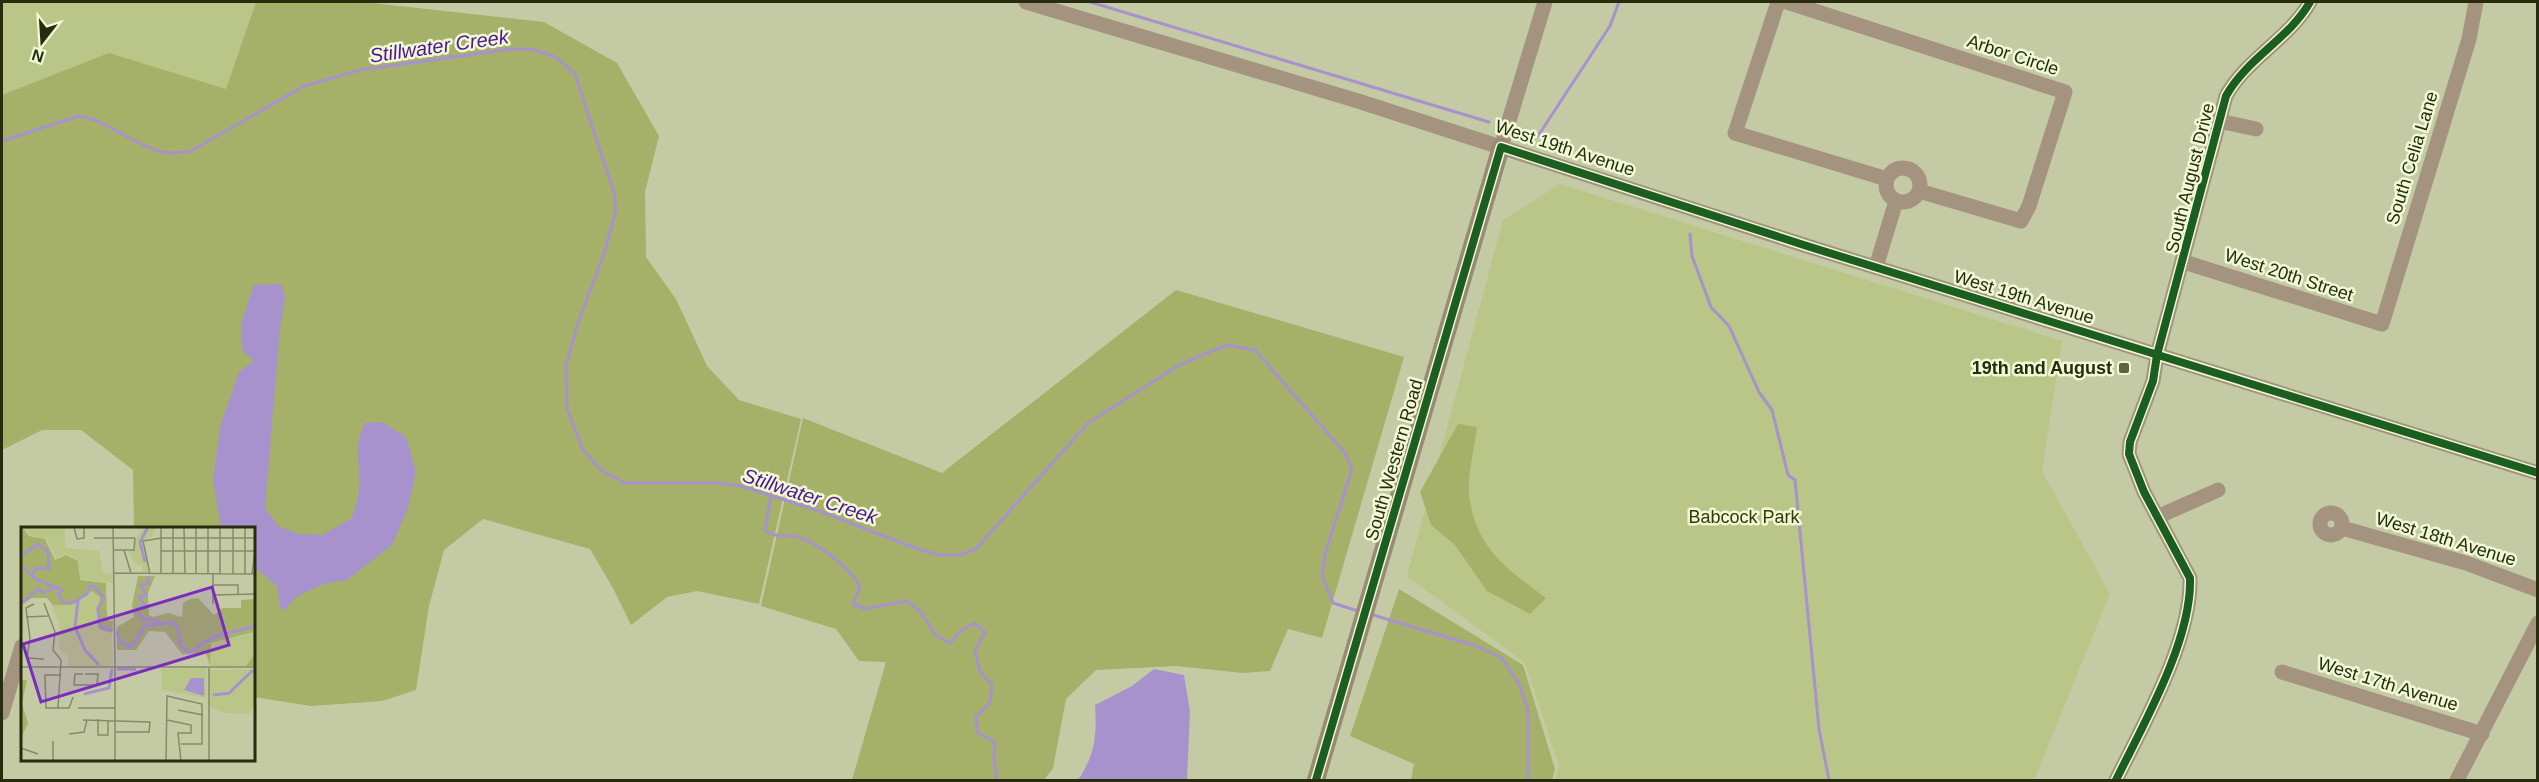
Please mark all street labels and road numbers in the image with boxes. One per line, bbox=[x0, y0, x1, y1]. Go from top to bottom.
street label: Arbor Circle bbox=[1965, 31, 2061, 79]
street label: South Celia Lane bbox=[2382, 89, 2442, 227]
street label: South August Drive bbox=[2162, 101, 2218, 255]
street label: West 19th Avenue bbox=[1493, 116, 1637, 180]
street label: West 20th Street bbox=[2222, 245, 2356, 305]
street label: West 19th Avenue bbox=[1952, 266, 2096, 328]
street label: South Western Road bbox=[1361, 377, 1427, 543]
street label: West 18th Avenue bbox=[2374, 508, 2518, 570]
street label: West 17th Avenue bbox=[2316, 653, 2460, 715]

